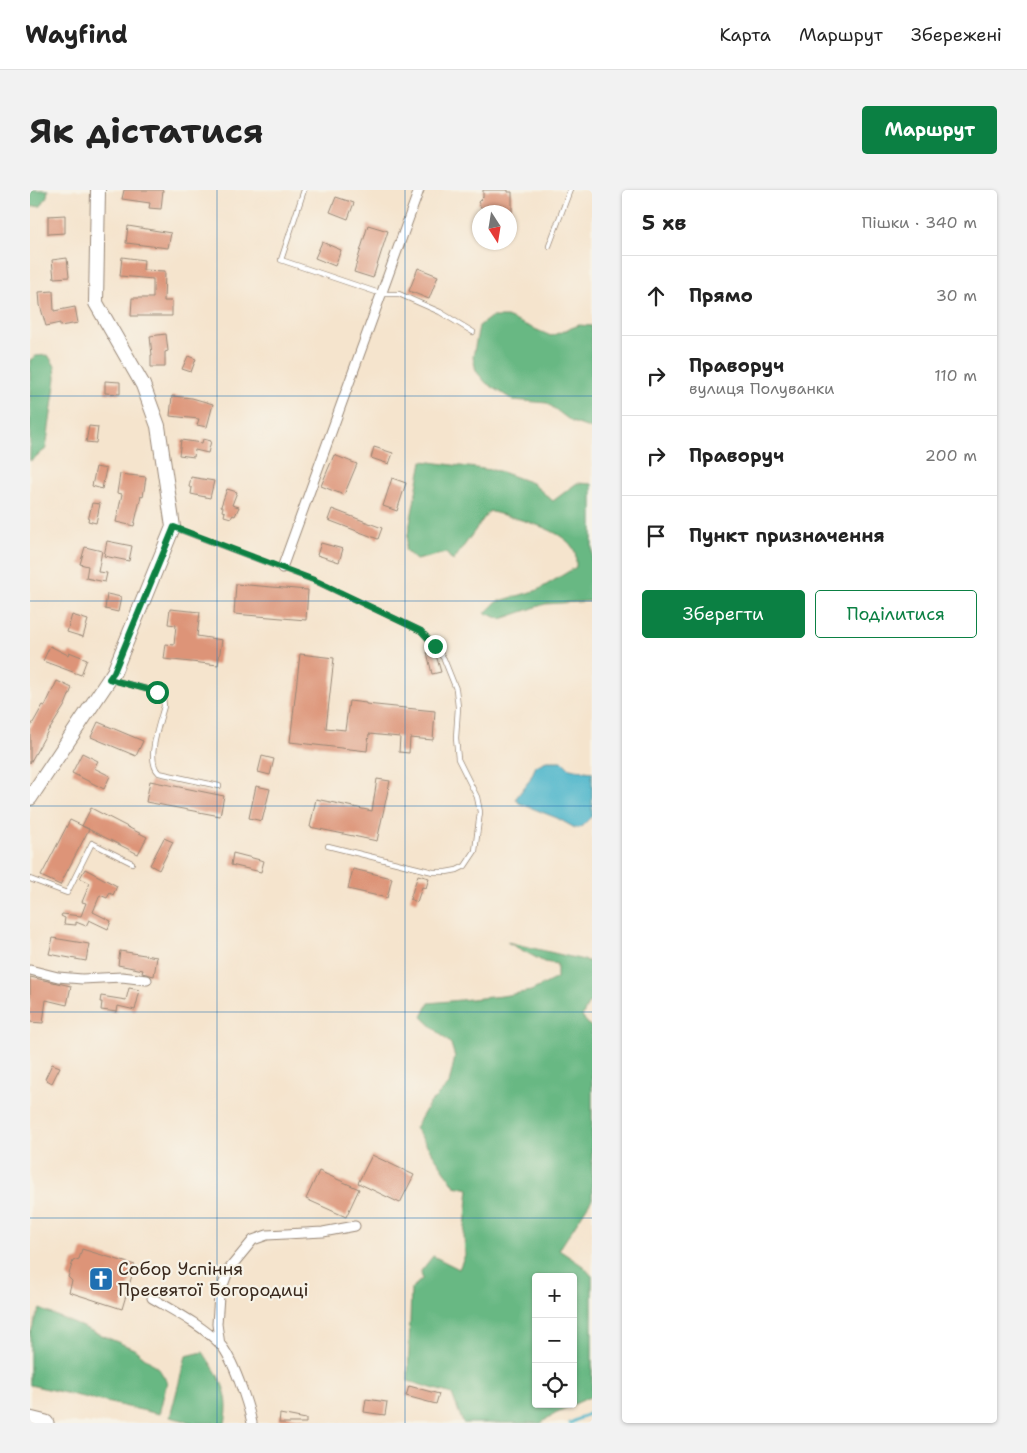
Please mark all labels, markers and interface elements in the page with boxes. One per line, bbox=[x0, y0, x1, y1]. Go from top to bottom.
text: Wayfind bbox=[25, 19, 128, 51]
text: Карта bbox=[719, 23, 771, 47]
text: Маршрут bbox=[799, 23, 883, 47]
text: Збережені bbox=[911, 23, 1002, 47]
button: Маршрут bbox=[862, 106, 997, 154]
text: Як дістатися bbox=[30, 107, 264, 154]
north arrow bbox=[472, 205, 517, 250]
text: 5 хв bbox=[642, 209, 686, 237]
text: Пішки · 340 m bbox=[862, 212, 977, 233]
icon: ahead bbox=[642, 282, 670, 310]
text: Прямо bbox=[689, 283, 753, 308]
text: 30 m bbox=[936, 285, 977, 306]
text: Праворуч bbox=[689, 353, 784, 378]
icon: right bbox=[642, 362, 670, 390]
text: 110 m bbox=[934, 365, 977, 386]
text: вулиця Полуванки bbox=[689, 378, 835, 399]
icon: right bbox=[642, 442, 670, 470]
text: Праворуч bbox=[689, 443, 784, 468]
text: 200 m bbox=[925, 445, 977, 466]
icon: arrive bbox=[642, 522, 670, 550]
text: Пункт призначення bbox=[689, 523, 885, 548]
button: Зберегти bbox=[642, 590, 805, 638]
button: Поділитися bbox=[815, 590, 977, 638]
route end bbox=[424, 635, 447, 658]
route start bbox=[146, 681, 169, 704]
place label: Собор Успіння Пресвятої Богородиці bbox=[118, 1257, 309, 1302]
church icon: Собор Успіння Пресвятої Богородиці bbox=[88, 1266, 114, 1292]
map controls bbox=[532, 1273, 577, 1408]
button: + bbox=[532, 1273, 577, 1318]
button: − bbox=[532, 1318, 577, 1363]
button: locate bbox=[532, 1363, 577, 1408]

